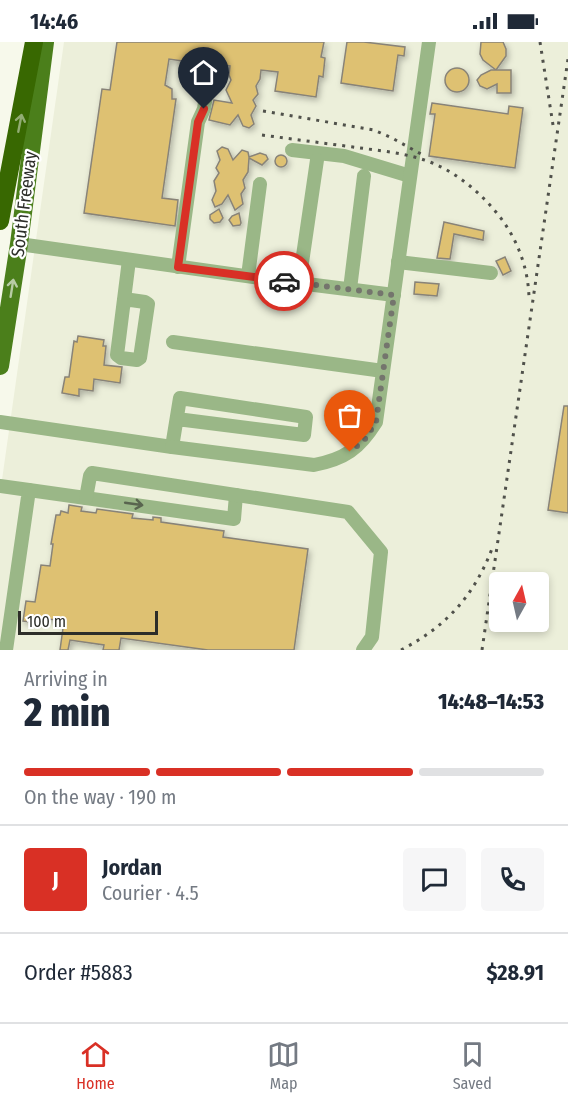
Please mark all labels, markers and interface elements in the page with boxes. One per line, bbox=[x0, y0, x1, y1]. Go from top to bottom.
text: 14:46 bbox=[30, 8, 78, 35]
pin bbox=[178, 47, 229, 109]
icon: home bbox=[187, 56, 220, 89]
one-way arrow bbox=[15, 114, 26, 133]
street label: South Freeway bbox=[7, 150, 41, 258]
courier bbox=[254, 251, 314, 311]
icon: car bbox=[268, 265, 301, 298]
one-way arrow bbox=[7, 278, 18, 298]
pin bbox=[324, 390, 375, 452]
icon: bag bbox=[333, 399, 366, 432]
one-way arrow bbox=[123, 499, 143, 510]
north arrow bbox=[489, 572, 549, 632]
map controls bbox=[489, 572, 549, 632]
scale bar bbox=[18, 608, 158, 636]
text: 100 m bbox=[27, 612, 66, 631]
text: Arriving in bbox=[24, 667, 108, 691]
text: 14:48–14:53 bbox=[438, 688, 544, 715]
text: 2 min bbox=[24, 690, 110, 736]
text: On the way · 190 m bbox=[24, 785, 176, 809]
button: chat bbox=[403, 848, 466, 911]
button: phone bbox=[481, 848, 544, 911]
text: Jordan bbox=[102, 854, 162, 881]
text: J bbox=[52, 866, 59, 893]
text: Courier · 4.5 bbox=[102, 881, 199, 905]
text: Order #5883 bbox=[24, 959, 133, 986]
text: $28.91 bbox=[487, 959, 544, 986]
tab: Home bbox=[76, 1038, 115, 1093]
tab: Map bbox=[267, 1038, 300, 1093]
tab: Saved bbox=[453, 1038, 492, 1093]

